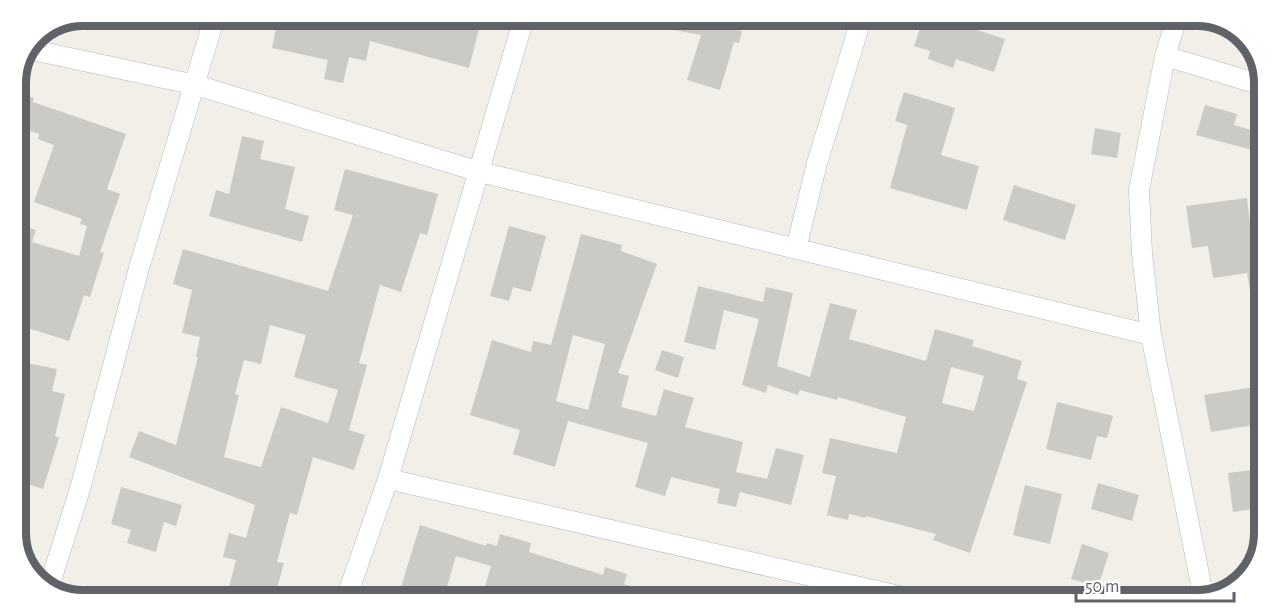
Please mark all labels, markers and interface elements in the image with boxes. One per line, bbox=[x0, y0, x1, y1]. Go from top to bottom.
scale bar bbox=[1076, 565, 1234, 603]
text: 50 m bbox=[1085, 578, 1119, 596]

